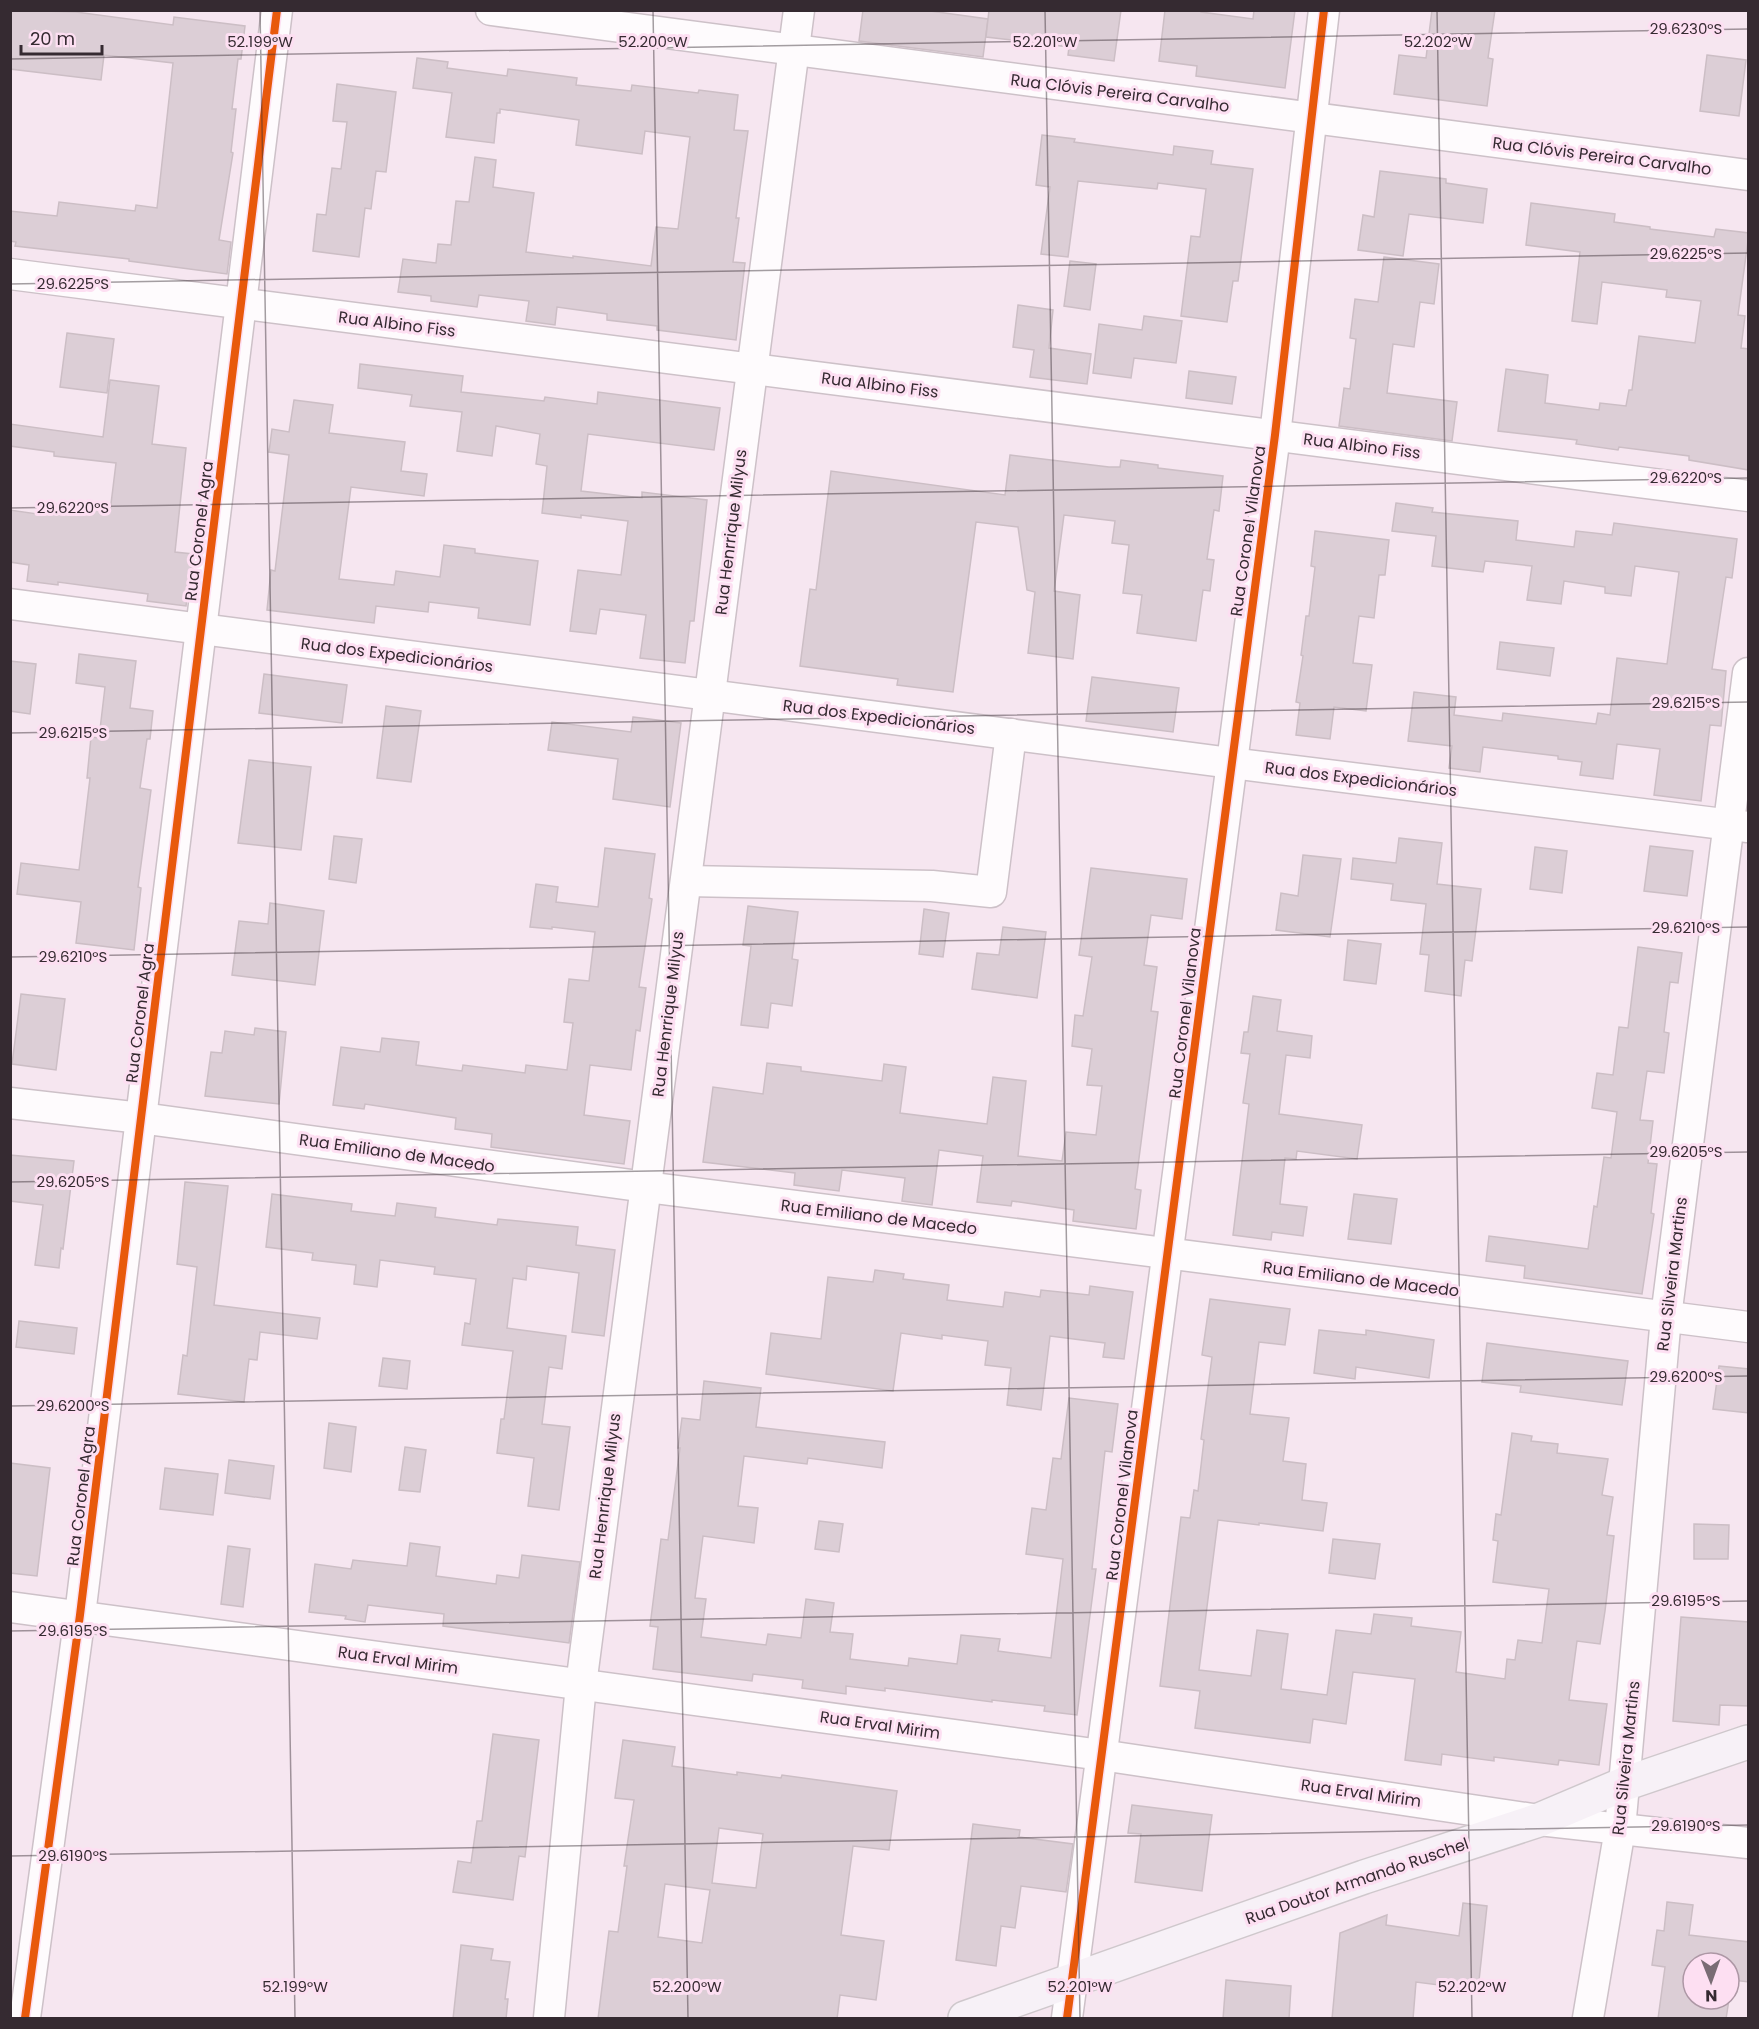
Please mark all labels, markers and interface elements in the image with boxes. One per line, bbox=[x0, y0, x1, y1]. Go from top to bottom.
scale bar bbox=[21, 18, 102, 56]
text: 29.6230°S bbox=[1650, 18, 1722, 39]
text: 20 m bbox=[30, 26, 75, 51]
text: 52.199°W bbox=[227, 31, 293, 52]
text: 52.200°W bbox=[618, 31, 688, 52]
text: 52.201°W bbox=[1013, 31, 1078, 52]
text: 52.202°W bbox=[1404, 31, 1473, 52]
street label: Rua Clóvis Pereira Carvalho bbox=[1009, 68, 1231, 118]
street label: Rua Clóvis Pereira Carvalho bbox=[1491, 131, 1713, 181]
text: 29.6225°S bbox=[1650, 243, 1722, 264]
text: 29.6225°S bbox=[37, 273, 109, 294]
street label: Rua Albino Fiss bbox=[337, 305, 457, 343]
street label: Rua Albino Fiss bbox=[820, 366, 940, 404]
street label: Rua Albino Fiss bbox=[1302, 427, 1422, 465]
street label: Rua Coronel Vilanova bbox=[1225, 444, 1271, 618]
street label: Rua Henrrique Milyus bbox=[709, 448, 753, 616]
street label: Rua Coronel Agra bbox=[179, 460, 219, 602]
text: 29.6220°S bbox=[1650, 467, 1722, 488]
text: 29.6220°S bbox=[37, 497, 109, 518]
street label: Rua dos Expedicionários bbox=[300, 632, 494, 678]
text: 29.6215°S bbox=[1652, 692, 1720, 713]
street label: Rua dos Expedicionários bbox=[782, 694, 976, 740]
text: 29.6215°S bbox=[39, 722, 107, 743]
street label: Rua dos Expedicionários bbox=[1264, 756, 1458, 802]
text: 29.6210°S bbox=[1652, 917, 1720, 938]
street label: Rua Coronel Vilanova bbox=[1163, 926, 1207, 1100]
street label: Rua Henrrique Milyus bbox=[646, 930, 690, 1098]
street label: Rua Coronel Agra bbox=[120, 942, 160, 1084]
text: 29.6210°S bbox=[39, 946, 107, 967]
street label: Rua Emiliano de Macedo bbox=[298, 1128, 496, 1178]
text: 29.6205°S bbox=[1649, 1141, 1723, 1162]
text: 29.6205°S bbox=[36, 1171, 110, 1192]
street label: Rua Emiliano de Macedo bbox=[780, 1194, 978, 1240]
street label: Rua Silveira Martins bbox=[1651, 1196, 1693, 1352]
street label: Rua Emiliano de Macedo bbox=[1262, 1256, 1460, 1302]
text: 29.6200°S bbox=[1649, 1366, 1723, 1387]
text: 29.6200°S bbox=[36, 1395, 110, 1416]
street label: Rua Coronel Vilanova bbox=[1100, 1408, 1144, 1582]
street label: Rua Henrrique Milyus bbox=[583, 1412, 627, 1580]
street label: Rua Coronel Agra bbox=[61, 1425, 101, 1567]
text: 29.6195°S bbox=[1651, 1590, 1721, 1611]
text: 29.6195°S bbox=[38, 1620, 108, 1641]
street label: Rua Erval Mirim bbox=[336, 1640, 460, 1680]
street label: Rua Silveira Martins bbox=[1606, 1680, 1646, 1836]
street label: Rua Erval Mirim bbox=[818, 1705, 942, 1745]
street label: Rua Erval Mirim bbox=[1299, 1773, 1423, 1813]
text: 29.6190°S bbox=[1651, 1815, 1721, 1836]
street label: Rua Doutor Armando Ruschel bbox=[1242, 1832, 1472, 1930]
text: 29.6190°S bbox=[38, 1845, 108, 1866]
north arrow bbox=[1681, 1951, 1741, 2011]
text: 52.199°W bbox=[262, 1976, 328, 1997]
text: 52.200°W bbox=[652, 1976, 722, 1997]
text: 52.201°W bbox=[1048, 1976, 1113, 1997]
text: 52.202°W bbox=[1438, 1976, 1507, 1997]
text: N bbox=[1705, 1984, 1717, 2007]

